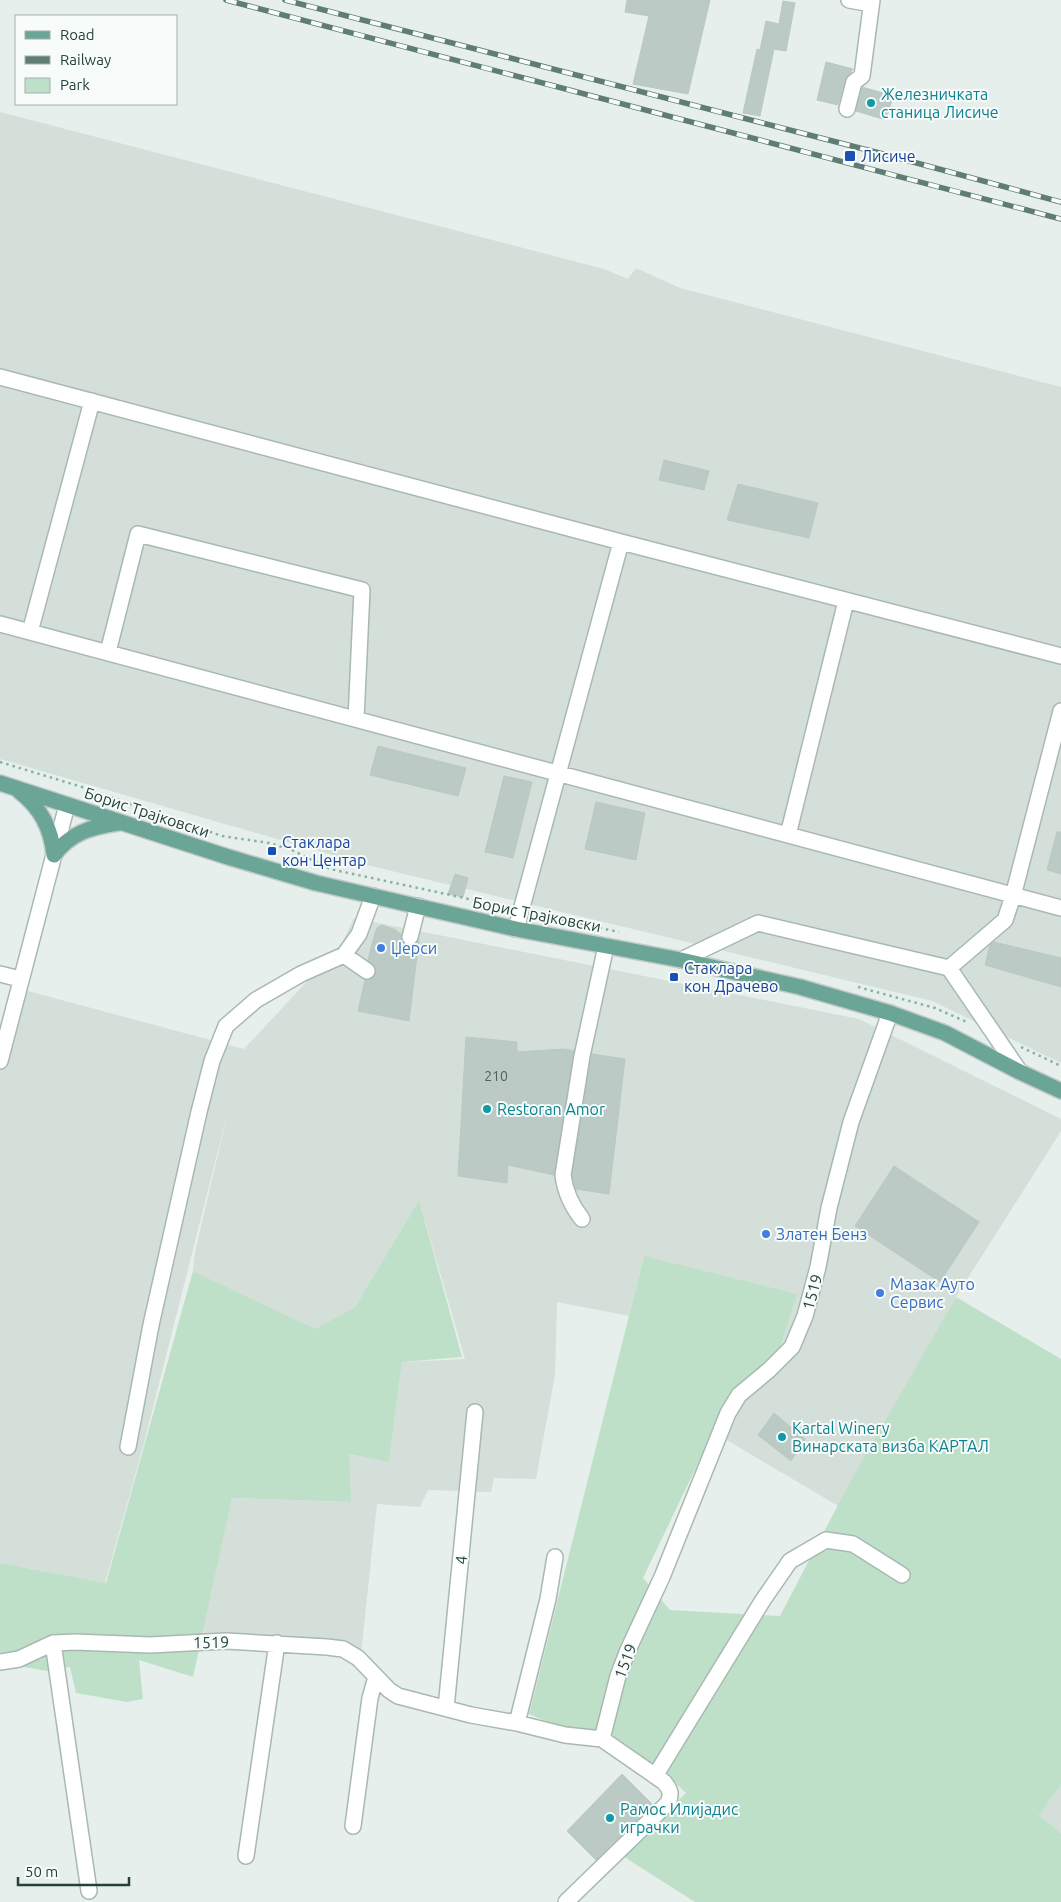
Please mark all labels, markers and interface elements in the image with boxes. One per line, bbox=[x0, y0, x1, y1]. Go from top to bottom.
legend bbox=[15, 15, 178, 105]
text: Road bbox=[60, 26, 95, 43]
text: Railway bbox=[60, 51, 111, 68]
text: Park bbox=[60, 76, 90, 93]
place label: Железничката станица Лисиче bbox=[881, 85, 999, 121]
marker: Железничката станица Лисиче bbox=[865, 97, 877, 109]
place label: Лисиче bbox=[861, 147, 916, 165]
marker: Лисиче bbox=[843, 149, 857, 163]
street label: Борис Трајковски bbox=[82, 783, 212, 841]
place label: Стаклара кон Центар bbox=[282, 833, 366, 869]
marker: Стаклара кон Центар bbox=[266, 845, 278, 857]
street label: Борис Трајковски bbox=[471, 893, 603, 935]
place label: Џерси bbox=[391, 939, 437, 957]
marker: Џерси bbox=[375, 942, 387, 954]
place label: Стаклара кон Драчево bbox=[684, 959, 778, 995]
marker: Стаклара кон Драчево bbox=[668, 971, 680, 983]
house number: 210 bbox=[484, 1068, 508, 1084]
place label: Restoran Amor bbox=[497, 1100, 605, 1118]
marker: Restoran Amor bbox=[481, 1103, 493, 1115]
place label: Златен Бенз bbox=[776, 1225, 867, 1243]
marker: Златен Бенз bbox=[760, 1228, 772, 1240]
street label: 1519 bbox=[799, 1272, 825, 1312]
place label: Мазак Ауто Сервис bbox=[890, 1275, 975, 1311]
marker: Мазак Ауто Сервис bbox=[874, 1287, 886, 1299]
place label: Kartal Winery Винарската визба КАРТАЛ bbox=[792, 1419, 989, 1455]
marker: Kartal Winery Винарската визба КАРТАЛ bbox=[776, 1431, 788, 1443]
street label: 4 bbox=[452, 1555, 470, 1565]
street label: 1519 bbox=[193, 1633, 229, 1651]
street label: 1519 bbox=[610, 1641, 640, 1681]
place label: Рамос Илијадис играчки bbox=[620, 1800, 739, 1836]
marker: Рамос Илијадис играчки bbox=[604, 1812, 616, 1824]
scale bar bbox=[18, 1854, 129, 1886]
text: 50 m bbox=[25, 1863, 58, 1880]

